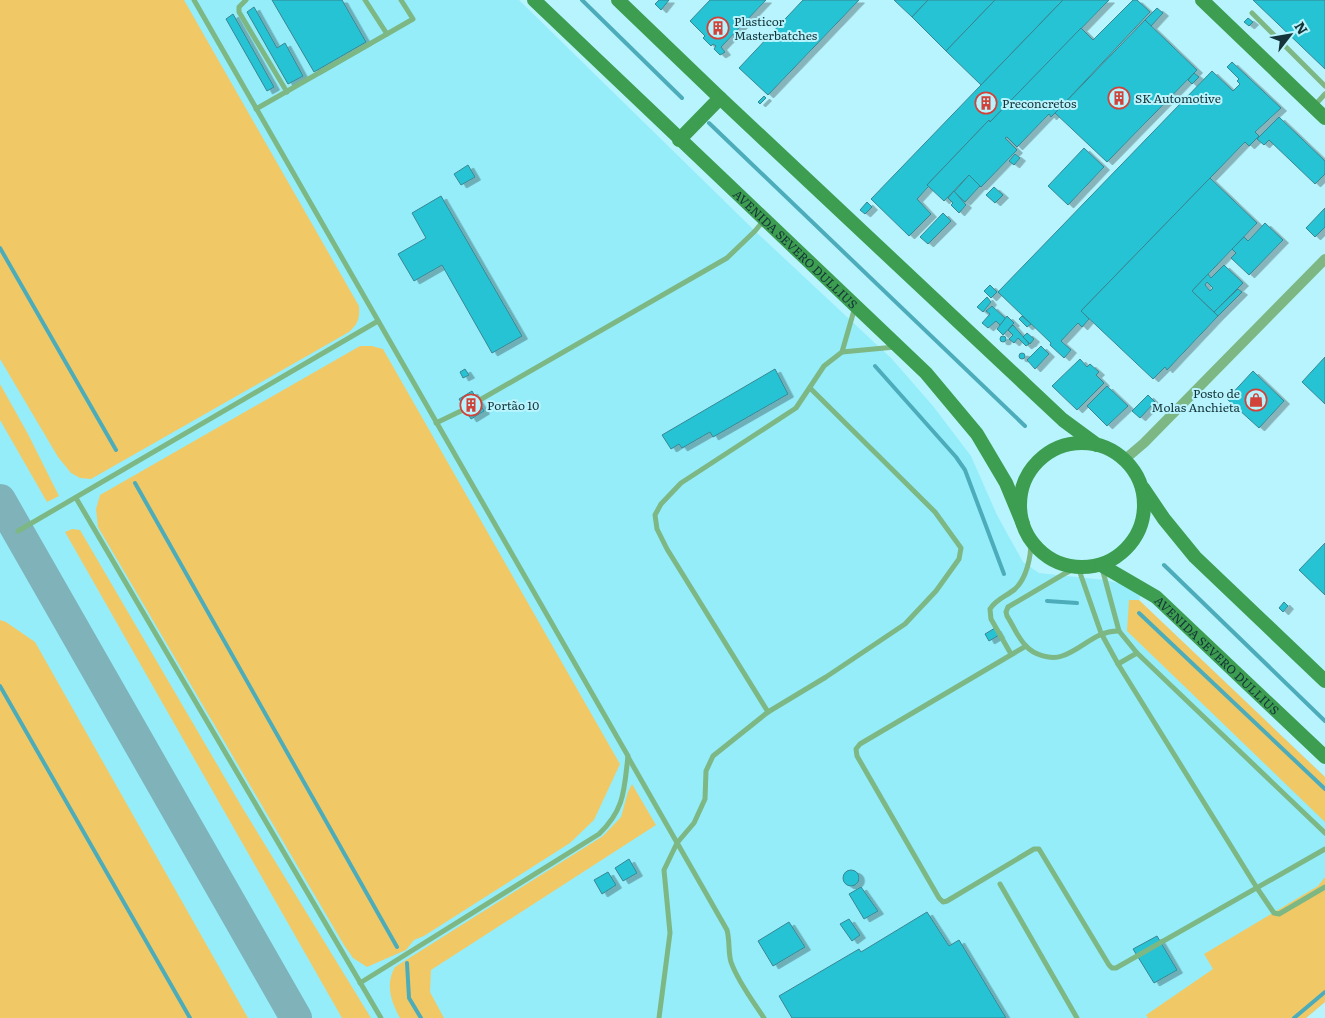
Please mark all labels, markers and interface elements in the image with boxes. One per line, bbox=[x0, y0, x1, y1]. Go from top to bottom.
north arrow bbox=[1265, 10, 1315, 60]
place label: Plasticor Masterbatches bbox=[734, 12, 818, 44]
building icon: Plasticor Masterbatches bbox=[706, 16, 730, 40]
text: N bbox=[1290, 18, 1314, 38]
building icon: SK Automotive bbox=[1107, 86, 1131, 110]
place label: SK Automotive bbox=[1135, 89, 1221, 107]
building icon: Preconcretos bbox=[974, 91, 998, 115]
place label: Preconcretos bbox=[1002, 94, 1077, 112]
street label: AVENIDA SEVERO DULLIUS bbox=[729, 185, 862, 313]
place label: Posto de Molas Anchieta bbox=[1152, 384, 1241, 416]
shop icon: Posto de Molas Anchieta bbox=[1244, 388, 1268, 412]
building icon: Portão 10 bbox=[459, 393, 483, 417]
place label: Portão 10 bbox=[487, 396, 539, 414]
street label: AVENIDA SEVERO DULLIUS bbox=[1151, 591, 1284, 719]

